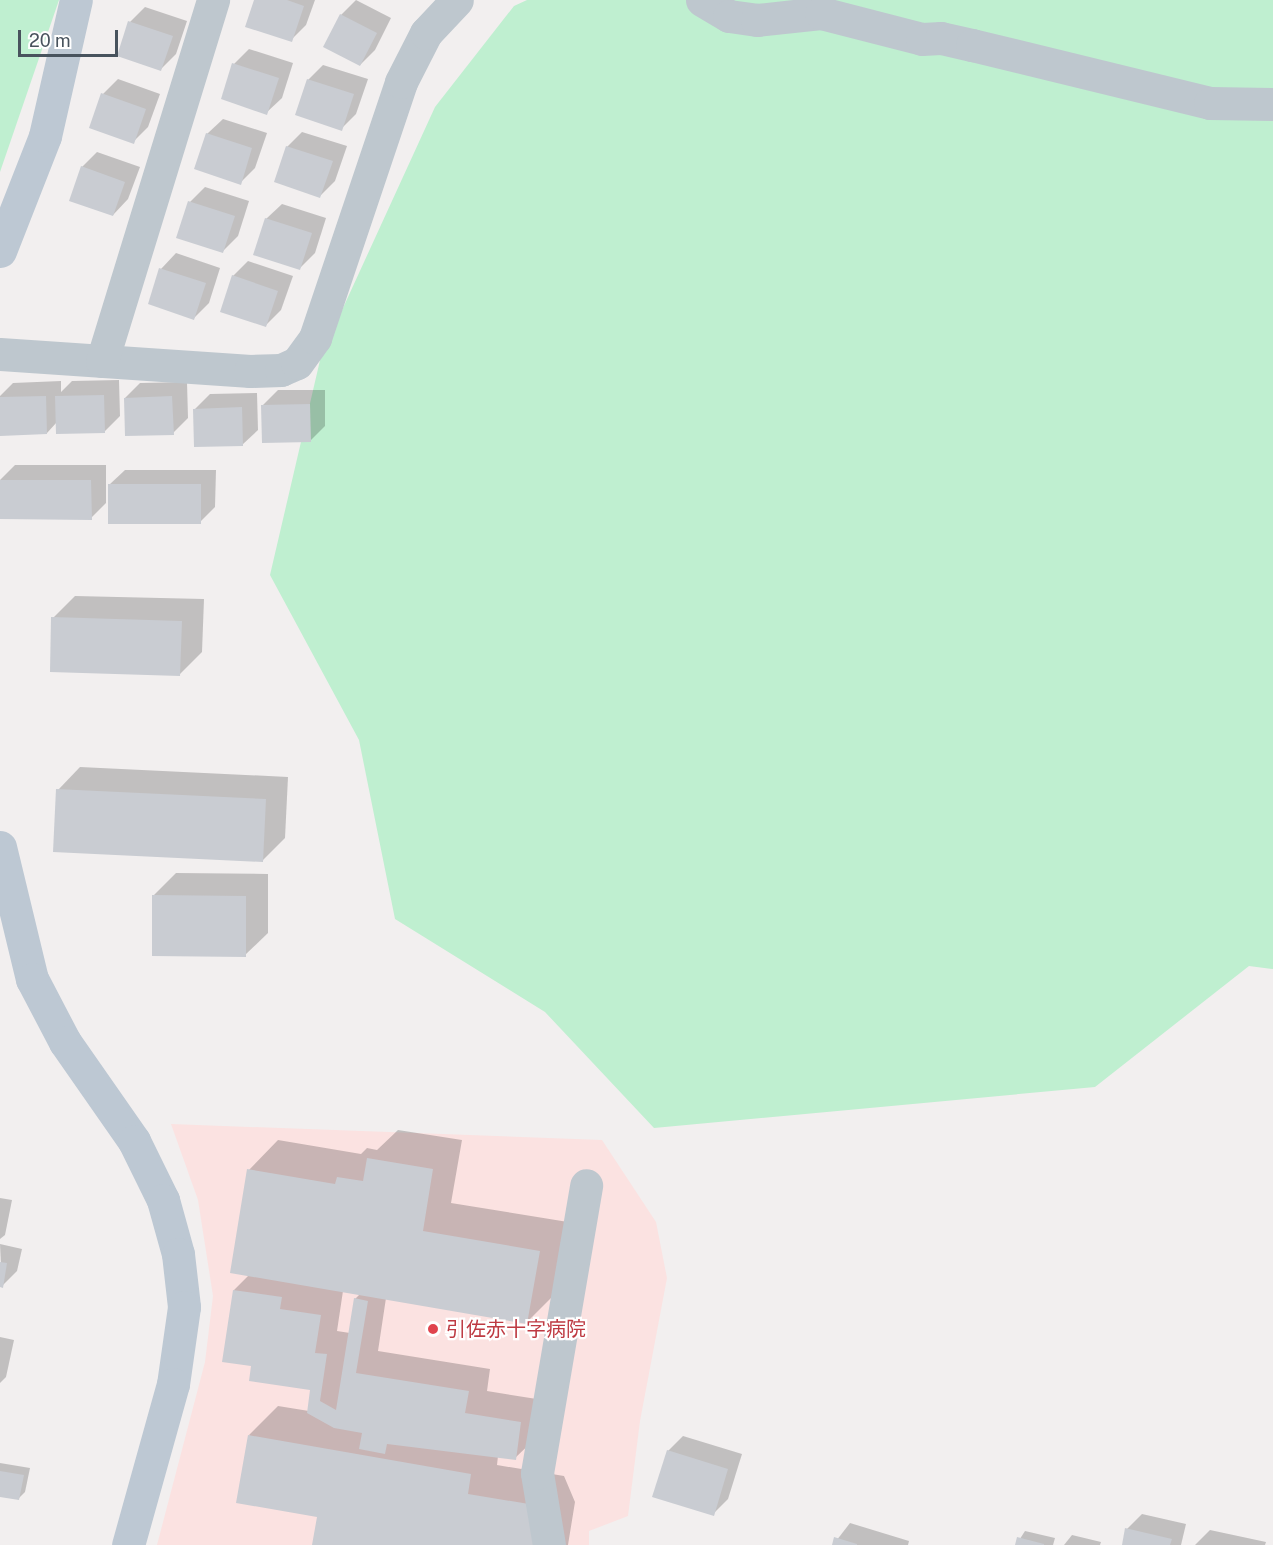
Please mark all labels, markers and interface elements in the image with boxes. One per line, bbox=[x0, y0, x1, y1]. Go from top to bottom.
scale bar bbox=[21, 18, 122, 56]
text: 20 m bbox=[29, 30, 71, 51]
place label: 引佐赤十字病院 bbox=[446, 1317, 586, 1341]
marker: 引佐赤十字病院 bbox=[424, 1320, 442, 1338]

